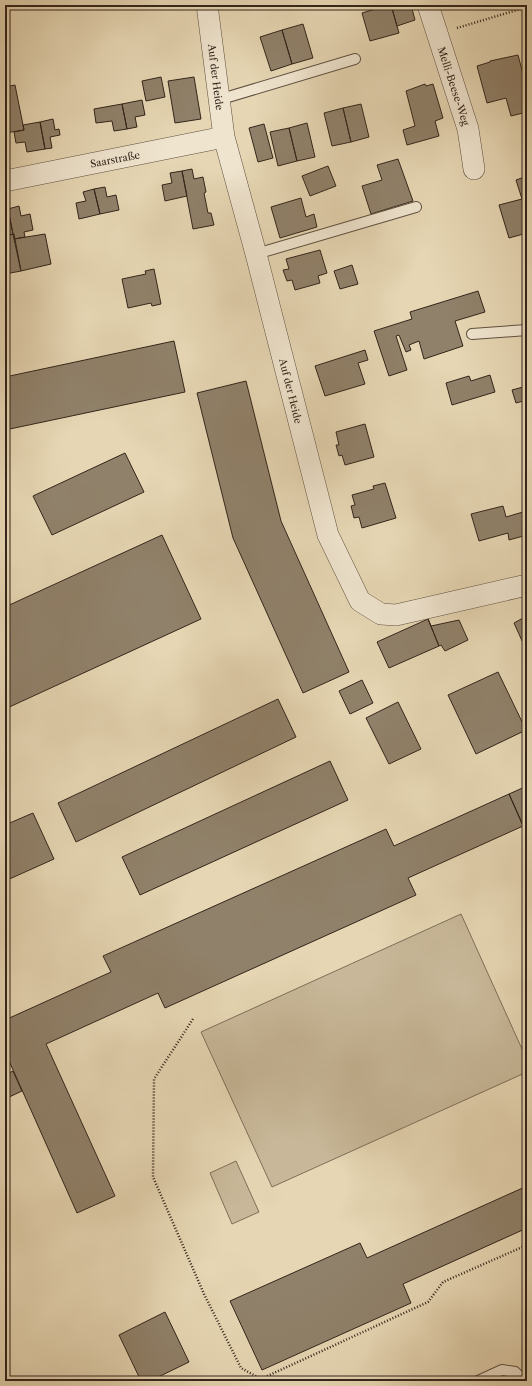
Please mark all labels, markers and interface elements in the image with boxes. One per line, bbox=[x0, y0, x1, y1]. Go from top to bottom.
street label: Auf der Heide bbox=[205, 42, 226, 111]
street label: Melli-Beese-Weg bbox=[435, 45, 473, 128]
street label: Saarstraße bbox=[89, 148, 142, 171]
street label: Auf der Heide bbox=[276, 356, 305, 425]

